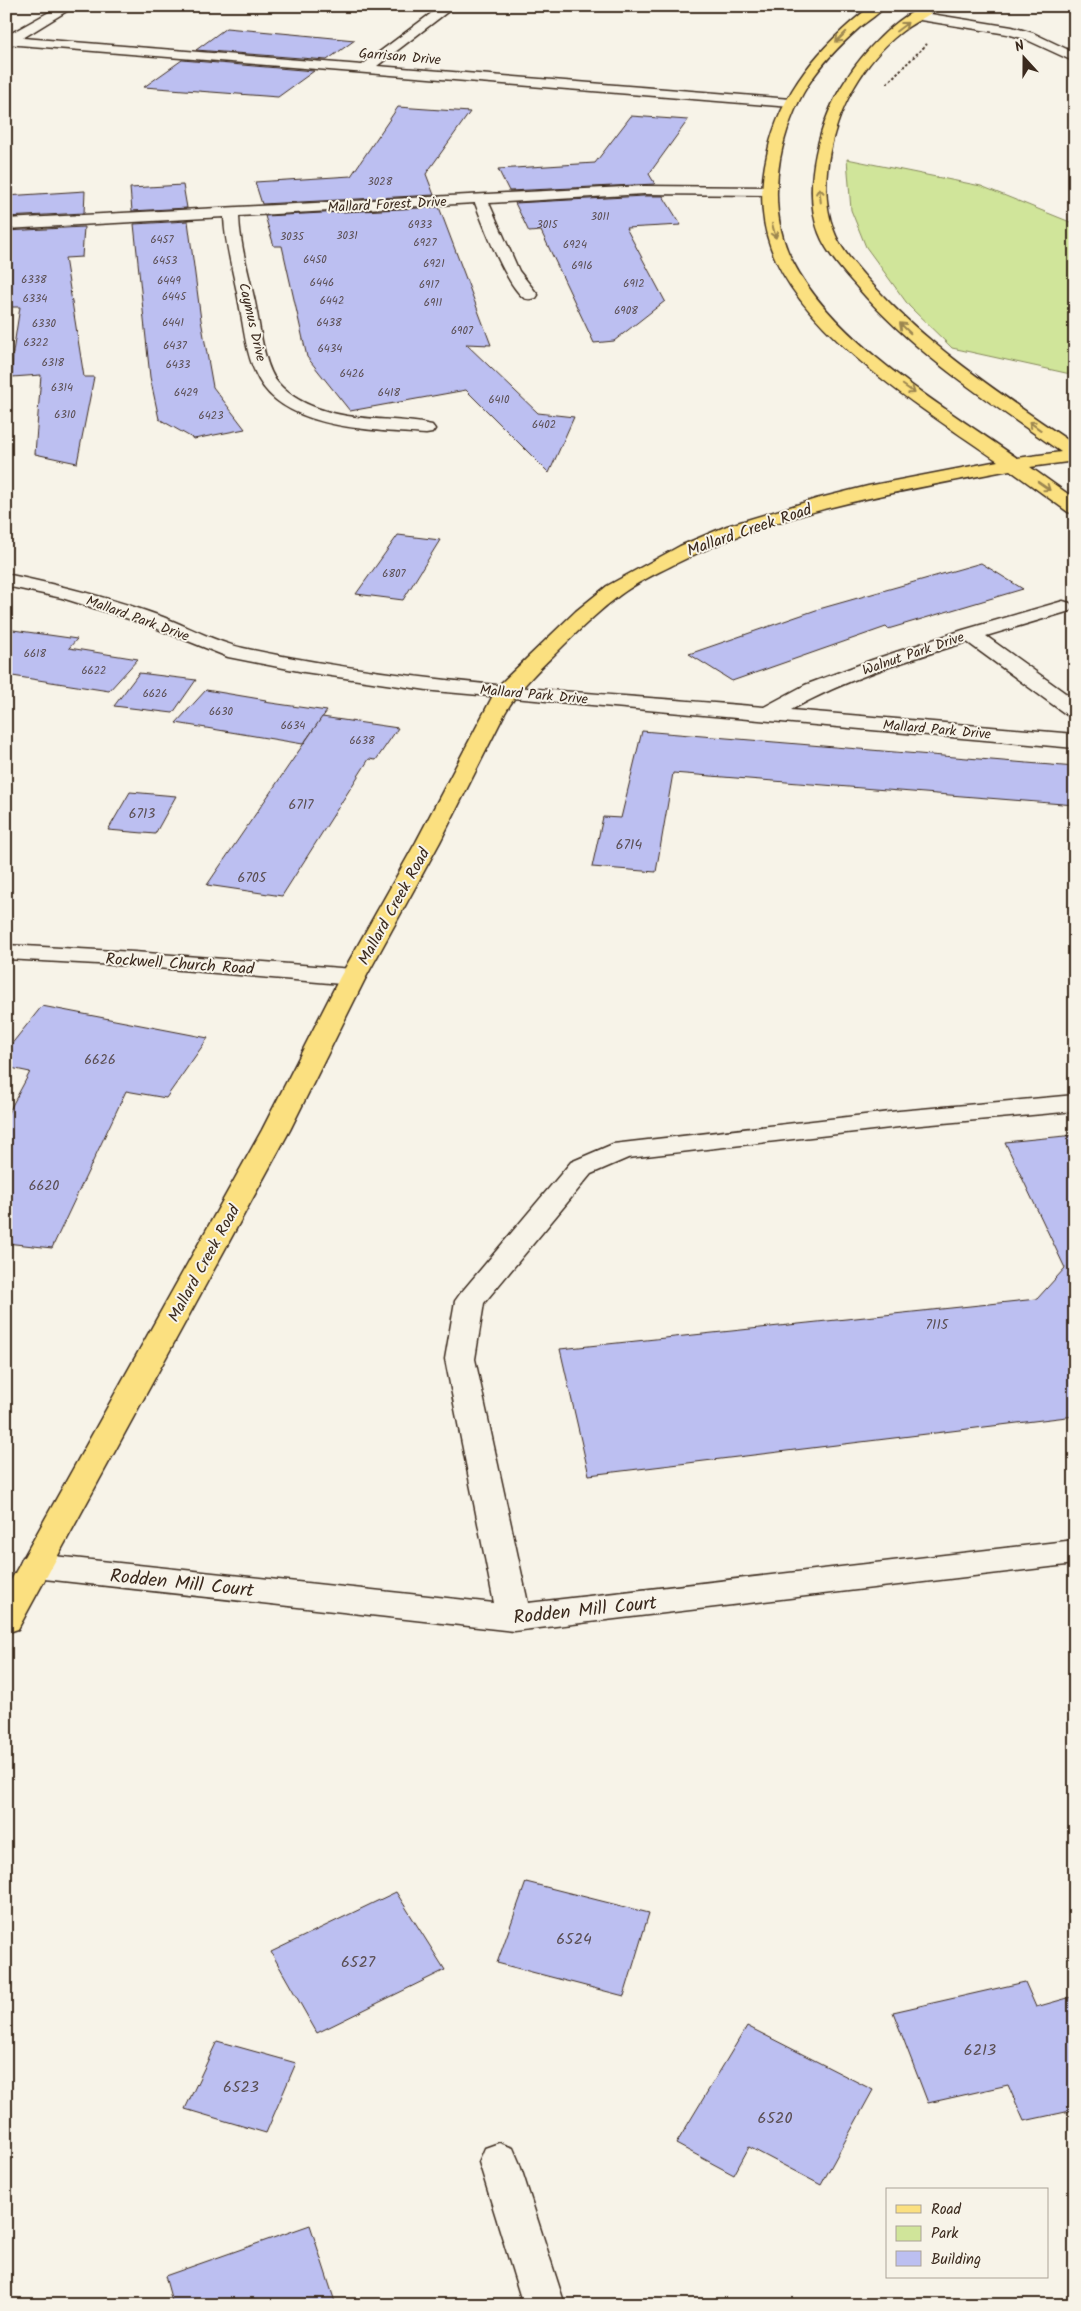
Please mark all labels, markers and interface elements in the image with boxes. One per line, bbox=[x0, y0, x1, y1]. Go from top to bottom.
one-way arrow bbox=[895, 22, 909, 32]
one-way arrow bbox=[835, 30, 847, 43]
north arrow bbox=[998, 32, 1048, 82]
text: N bbox=[1012, 35, 1028, 59]
street label: Garrison Drive bbox=[358, 42, 443, 72]
house number: 3028 bbox=[368, 173, 393, 191]
one-way arrow bbox=[815, 188, 825, 204]
street label: Mallard Forest Drive bbox=[327, 191, 448, 219]
house number: 3011 bbox=[591, 208, 609, 226]
house number: 6933 bbox=[408, 216, 432, 234]
house number: 3015 bbox=[536, 216, 559, 234]
one-way arrow bbox=[769, 223, 779, 239]
house number: 3031 bbox=[336, 227, 358, 245]
house number: 3035 bbox=[280, 228, 305, 246]
house number: 6457 bbox=[150, 231, 175, 249]
house number: 6927 bbox=[414, 234, 437, 252]
house number: 6924 bbox=[563, 236, 587, 254]
house number: 6450 bbox=[303, 251, 327, 269]
house number: 6453 bbox=[153, 252, 177, 270]
house number: 6921 bbox=[423, 255, 445, 273]
house number: 6916 bbox=[571, 257, 593, 275]
house number: 6338 bbox=[21, 271, 47, 289]
house number: 6449 bbox=[157, 272, 181, 290]
house number: 6446 bbox=[310, 274, 334, 292]
house number: 6912 bbox=[623, 275, 645, 293]
house number: 6917 bbox=[419, 276, 440, 294]
street label: Caymus Drive bbox=[232, 281, 272, 364]
house number: 6445 bbox=[162, 288, 187, 306]
house number: 6334 bbox=[23, 290, 47, 308]
house number: 6442 bbox=[320, 292, 344, 310]
house number: 6911 bbox=[424, 294, 442, 312]
house number: 6908 bbox=[614, 302, 638, 320]
house number: 6441 bbox=[162, 314, 184, 332]
house number: 6438 bbox=[316, 314, 342, 332]
house number: 6330 bbox=[32, 315, 57, 333]
house number: 6907 bbox=[451, 322, 474, 340]
one-way arrow bbox=[899, 322, 912, 334]
house number: 6322 bbox=[23, 334, 49, 352]
house number: 6437 bbox=[163, 337, 188, 355]
house number: 6434 bbox=[318, 340, 342, 358]
house number: 6318 bbox=[42, 354, 65, 372]
house number: 6433 bbox=[166, 356, 190, 374]
house number: 6426 bbox=[340, 365, 364, 383]
house number: 6314 bbox=[51, 379, 73, 397]
house number: 6429 bbox=[174, 384, 199, 402]
house number: 6418 bbox=[378, 384, 400, 402]
one-way arrow bbox=[902, 384, 916, 394]
house number: 6410 bbox=[488, 391, 510, 409]
house number: 6310 bbox=[54, 406, 76, 424]
house number: 6423 bbox=[199, 407, 223, 425]
house number: 6402 bbox=[532, 416, 556, 434]
one-way arrow bbox=[1028, 421, 1042, 431]
one-way arrow bbox=[1037, 481, 1051, 491]
street label: Mallard Creek Road bbox=[684, 497, 816, 563]
house number: 6807 bbox=[382, 565, 407, 583]
street label: Mallard Park Drive bbox=[83, 590, 193, 648]
street label: Walnut Park Drive bbox=[859, 626, 968, 682]
house number: 6618 bbox=[24, 645, 47, 663]
house number: 6622 bbox=[81, 662, 107, 680]
street label: Mallard Park Drive bbox=[479, 679, 590, 711]
house number: 6626 bbox=[143, 685, 167, 703]
house number: 6630 bbox=[209, 703, 234, 721]
street label: Mallard Park Drive bbox=[882, 714, 993, 746]
house number: 6634 bbox=[281, 717, 305, 735]
house number: 6638 bbox=[349, 732, 375, 750]
house number: 6717 bbox=[288, 794, 314, 816]
house number: 6713 bbox=[129, 803, 155, 825]
house number: 6714 bbox=[616, 834, 642, 856]
street label: Mallard Creek Road bbox=[352, 843, 437, 970]
house number: 6705 bbox=[238, 867, 268, 889]
street label: Rockwell Church Road bbox=[105, 947, 256, 982]
house number: 6626 bbox=[84, 1049, 116, 1071]
house number: 6620 bbox=[29, 1175, 59, 1197]
street label: Mallard Creek Road bbox=[162, 1200, 247, 1327]
house number: 7115 bbox=[926, 1314, 950, 1336]
street label: Rodden Mill Court bbox=[109, 1562, 256, 1607]
street label: Rodden Mill Court bbox=[512, 1588, 659, 1633]
house number: 6524 bbox=[556, 1927, 592, 1952]
house number: 6527 bbox=[341, 1950, 376, 1975]
house number: 6213 bbox=[964, 2038, 996, 2063]
house number: 6523 bbox=[223, 2075, 259, 2100]
house number: 6520 bbox=[758, 2106, 792, 2131]
legend bbox=[886, 2188, 1048, 2278]
text: Road bbox=[931, 2198, 962, 2222]
text: Park bbox=[931, 2222, 959, 2246]
text: Building bbox=[931, 2248, 981, 2272]

